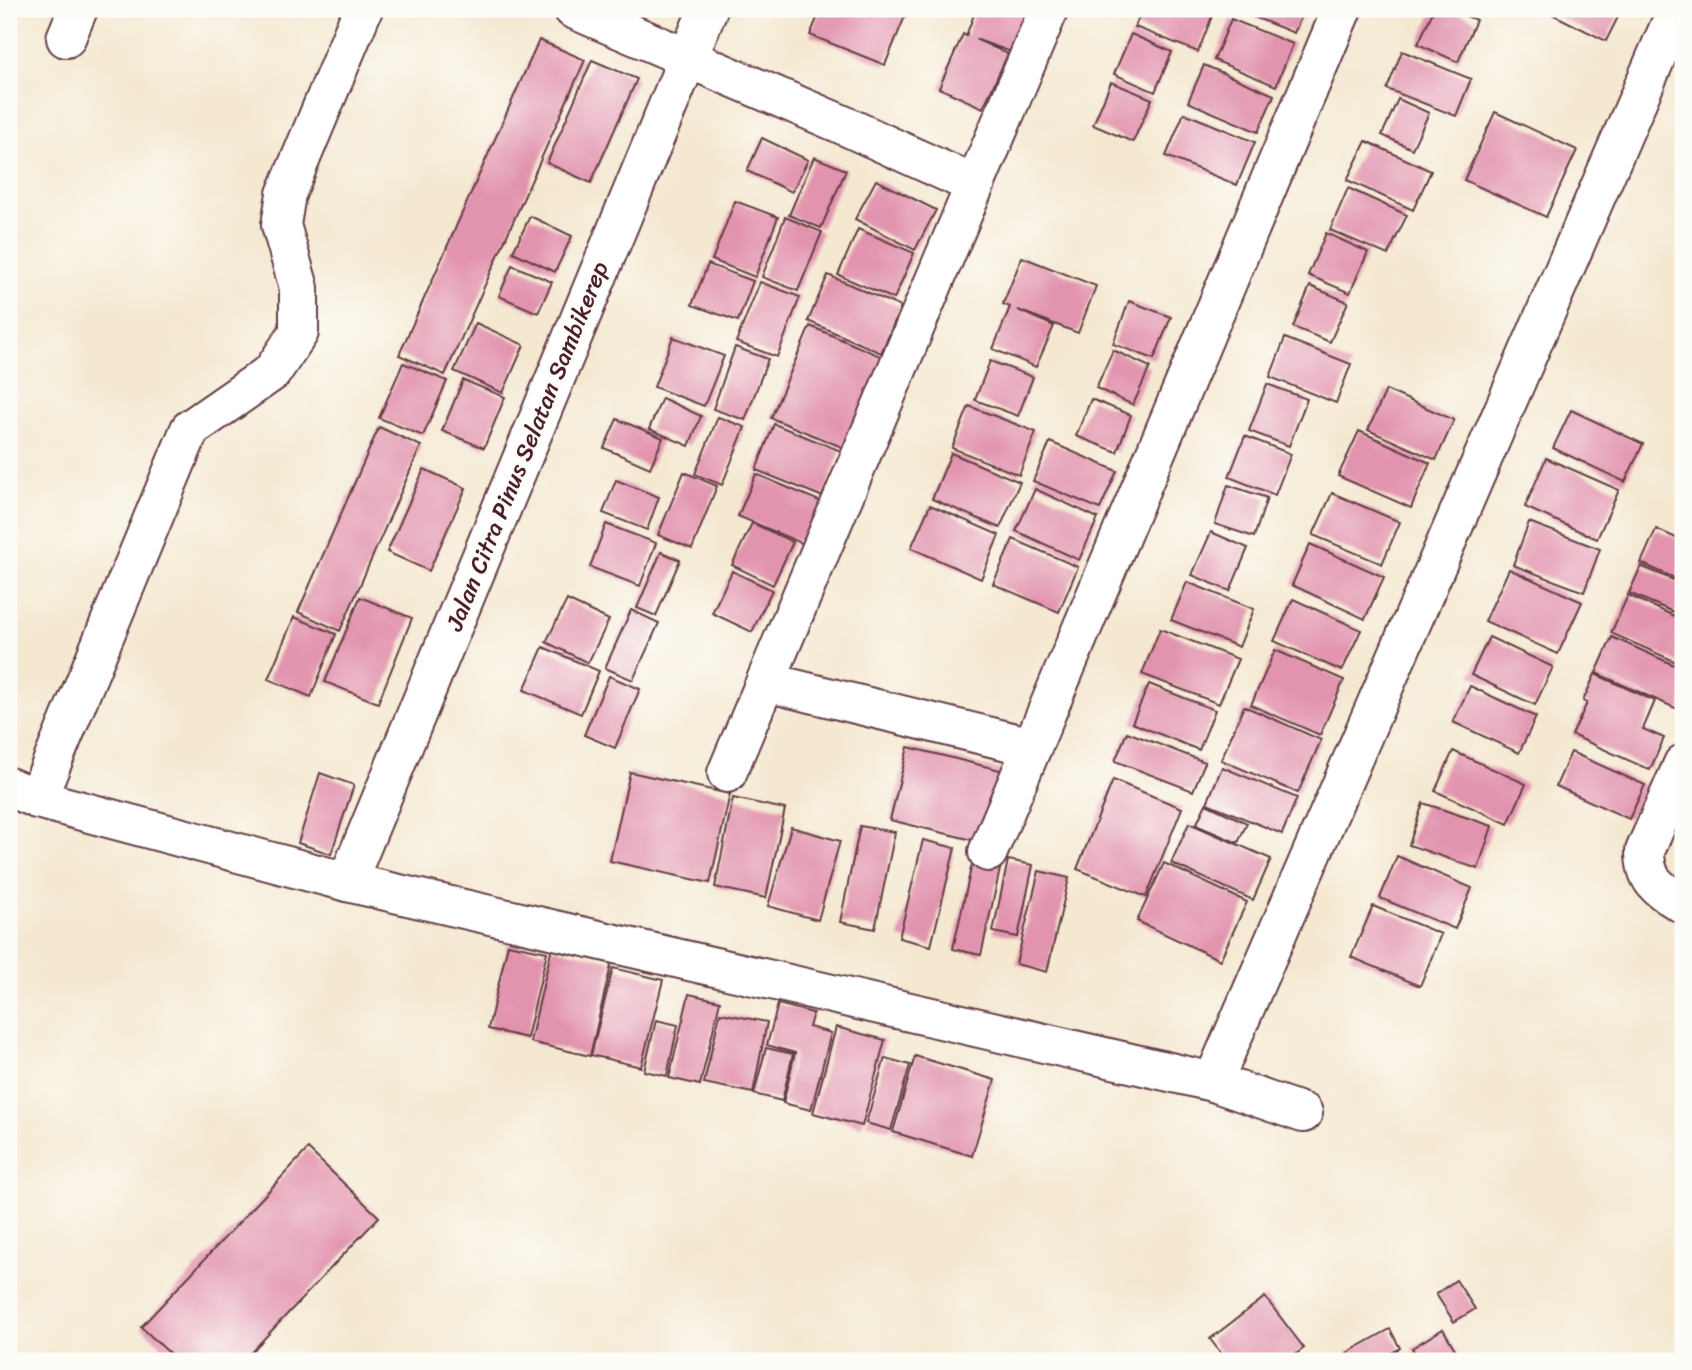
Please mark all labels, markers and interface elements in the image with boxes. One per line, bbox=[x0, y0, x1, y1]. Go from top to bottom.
street label: Jalan Citra Pinus Selatan Sambikerep bbox=[433, 255, 621, 638]

